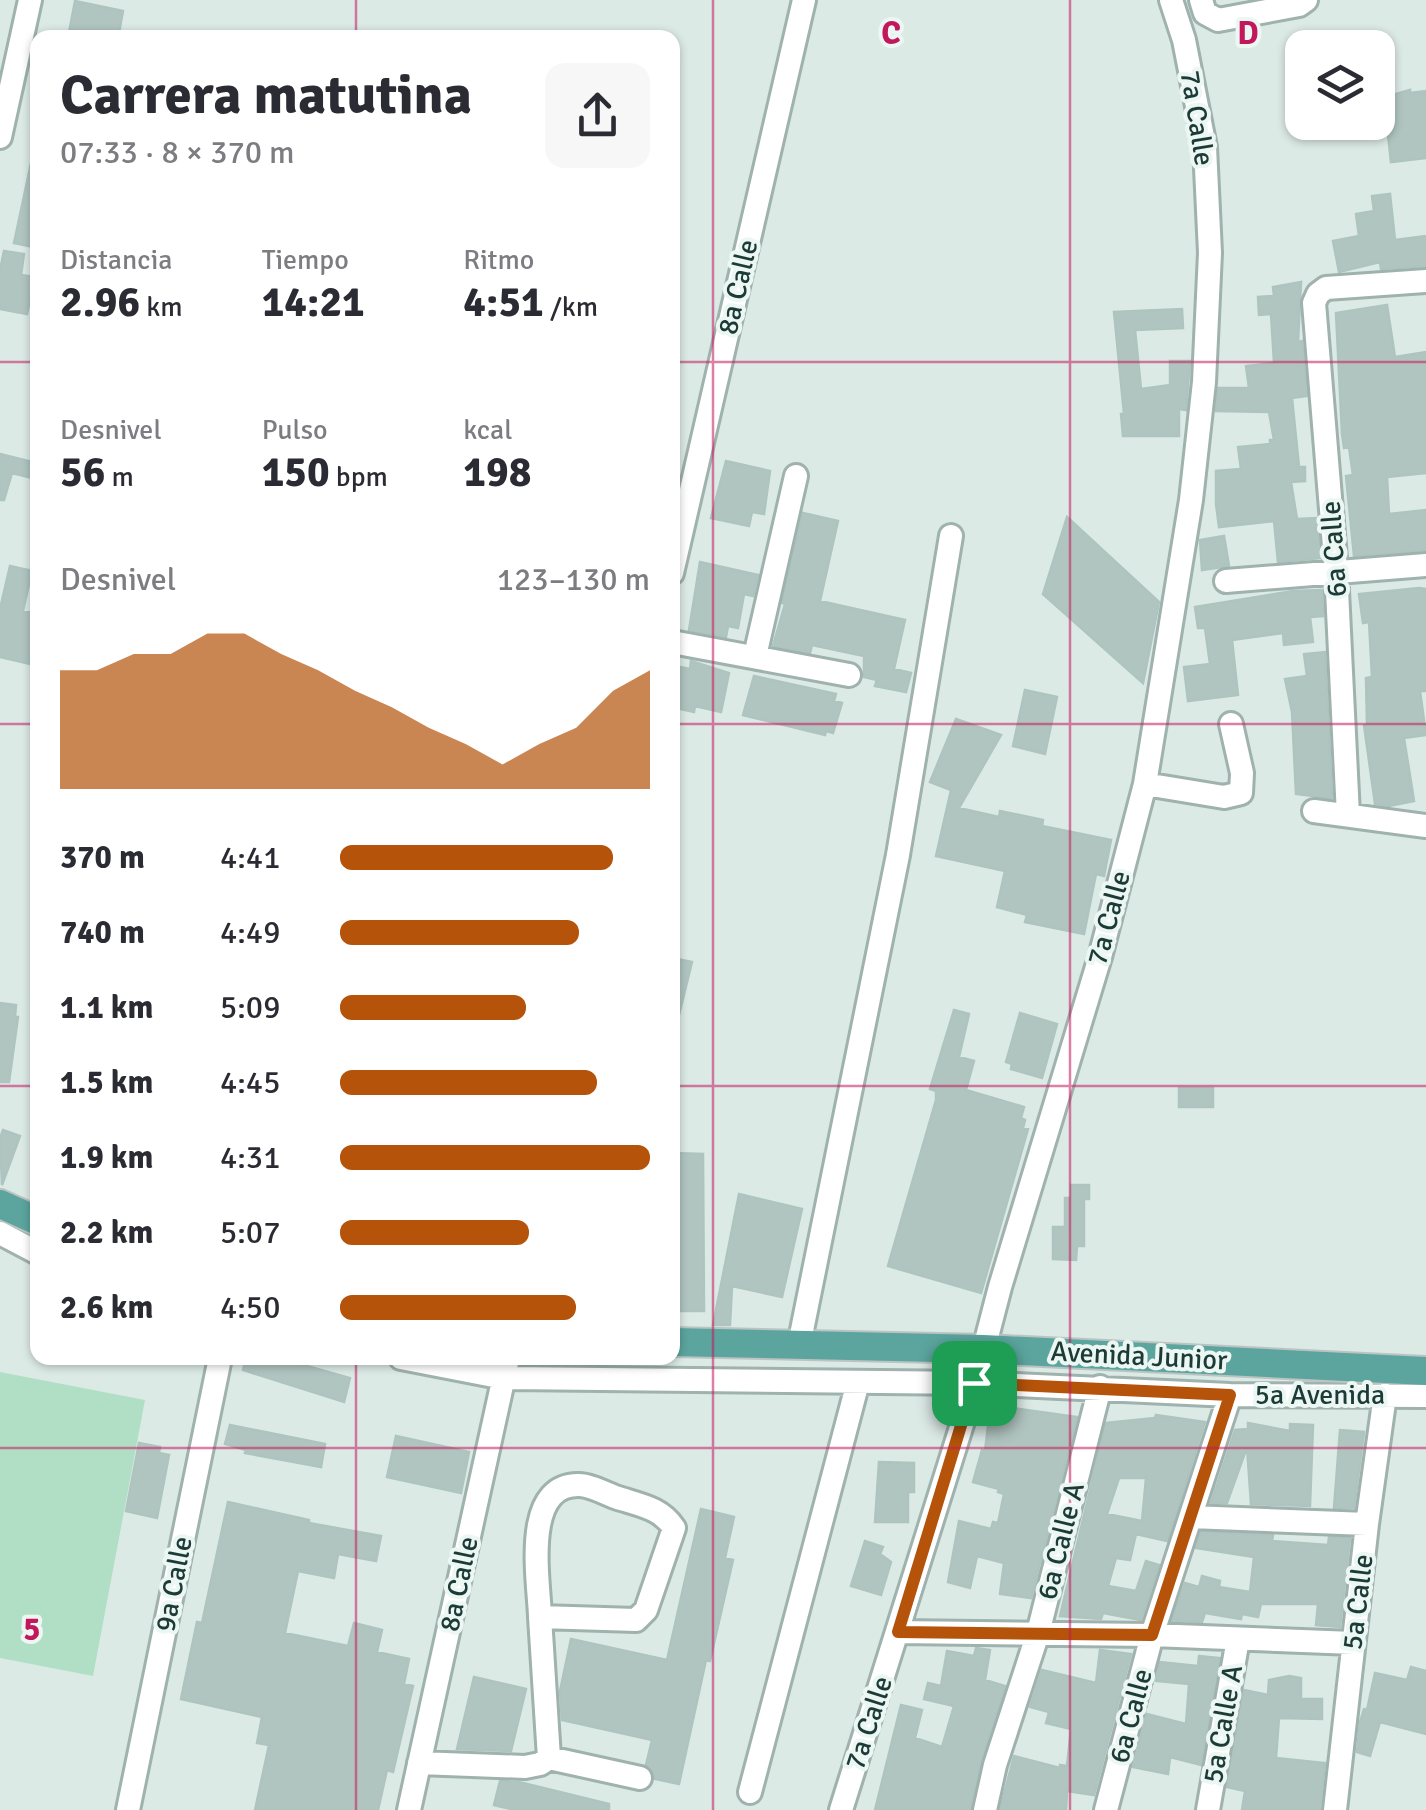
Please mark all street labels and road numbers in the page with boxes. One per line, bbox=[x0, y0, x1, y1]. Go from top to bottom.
street label: 7a Calle bbox=[1173, 68, 1221, 168]
street label: 8a Calle bbox=[711, 236, 765, 338]
street label: 6a Calle bbox=[1314, 500, 1354, 598]
street label: 7a Calle bbox=[1080, 867, 1138, 969]
street label: Avenida Junior bbox=[1050, 1334, 1229, 1378]
street label: 5a Avenida bbox=[1255, 1378, 1385, 1412]
street label: 6a Calle A bbox=[1030, 1479, 1092, 1603]
street label: 8a Calle bbox=[432, 1533, 486, 1635]
street label: 9a Calle bbox=[148, 1534, 200, 1634]
street label: 5a Calle bbox=[1335, 1552, 1381, 1652]
street label: 5a Calle A bbox=[1196, 1662, 1250, 1786]
street label: 6a Calle bbox=[1102, 1665, 1160, 1767]
street label: 7a Calle bbox=[838, 1672, 900, 1774]

